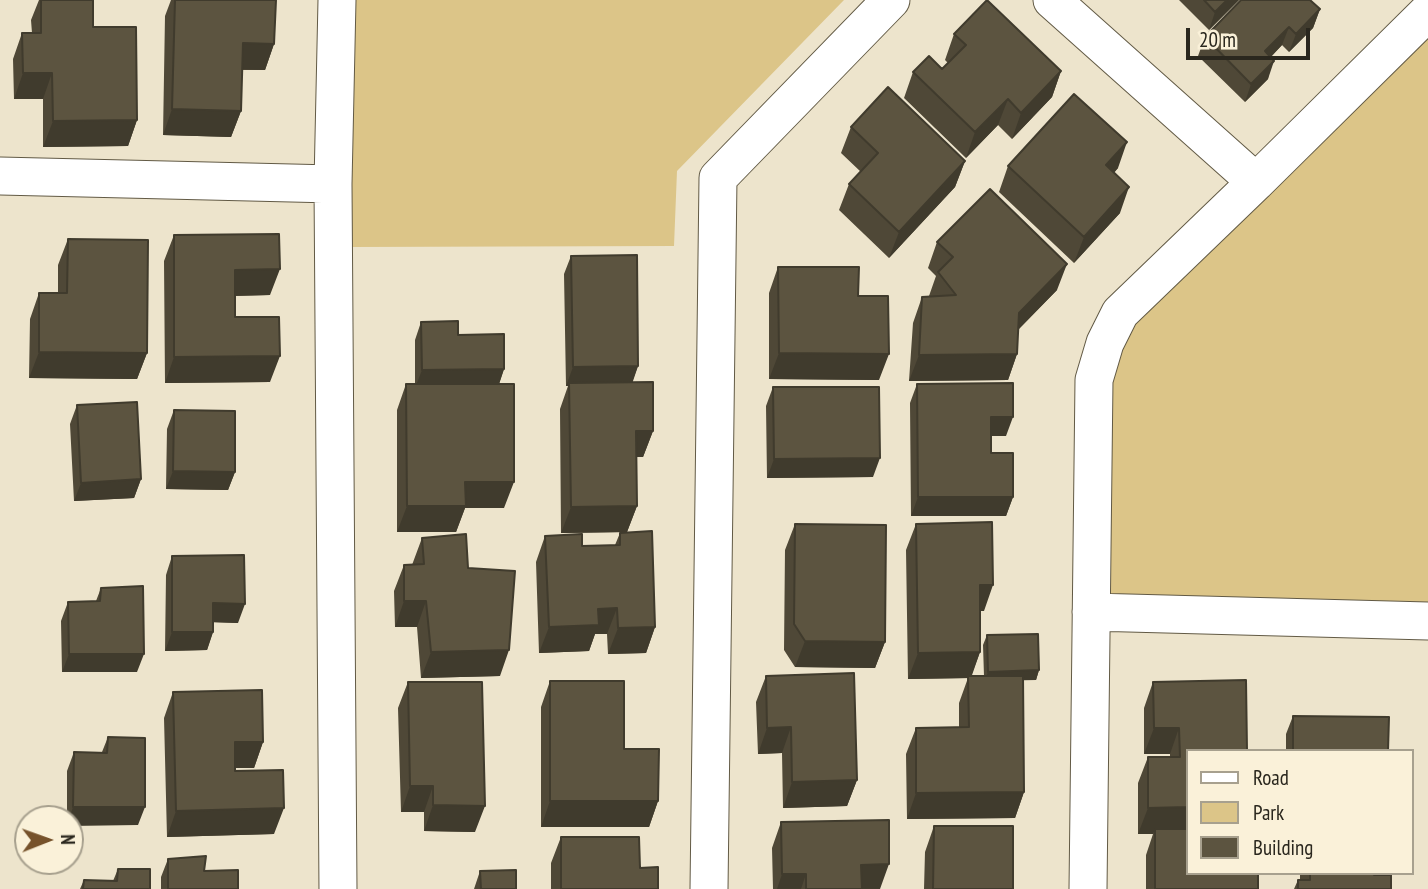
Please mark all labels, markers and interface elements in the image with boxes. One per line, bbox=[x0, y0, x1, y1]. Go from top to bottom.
scale bar bbox=[1190, 14, 1314, 58]
text: 20 m bbox=[1199, 26, 1236, 53]
legend bbox=[1186, 749, 1414, 875]
text: Road bbox=[1253, 764, 1289, 791]
text: Park bbox=[1253, 799, 1284, 826]
north arrow bbox=[14, 805, 84, 875]
text: N bbox=[56, 834, 80, 845]
text: Building bbox=[1253, 834, 1313, 861]

